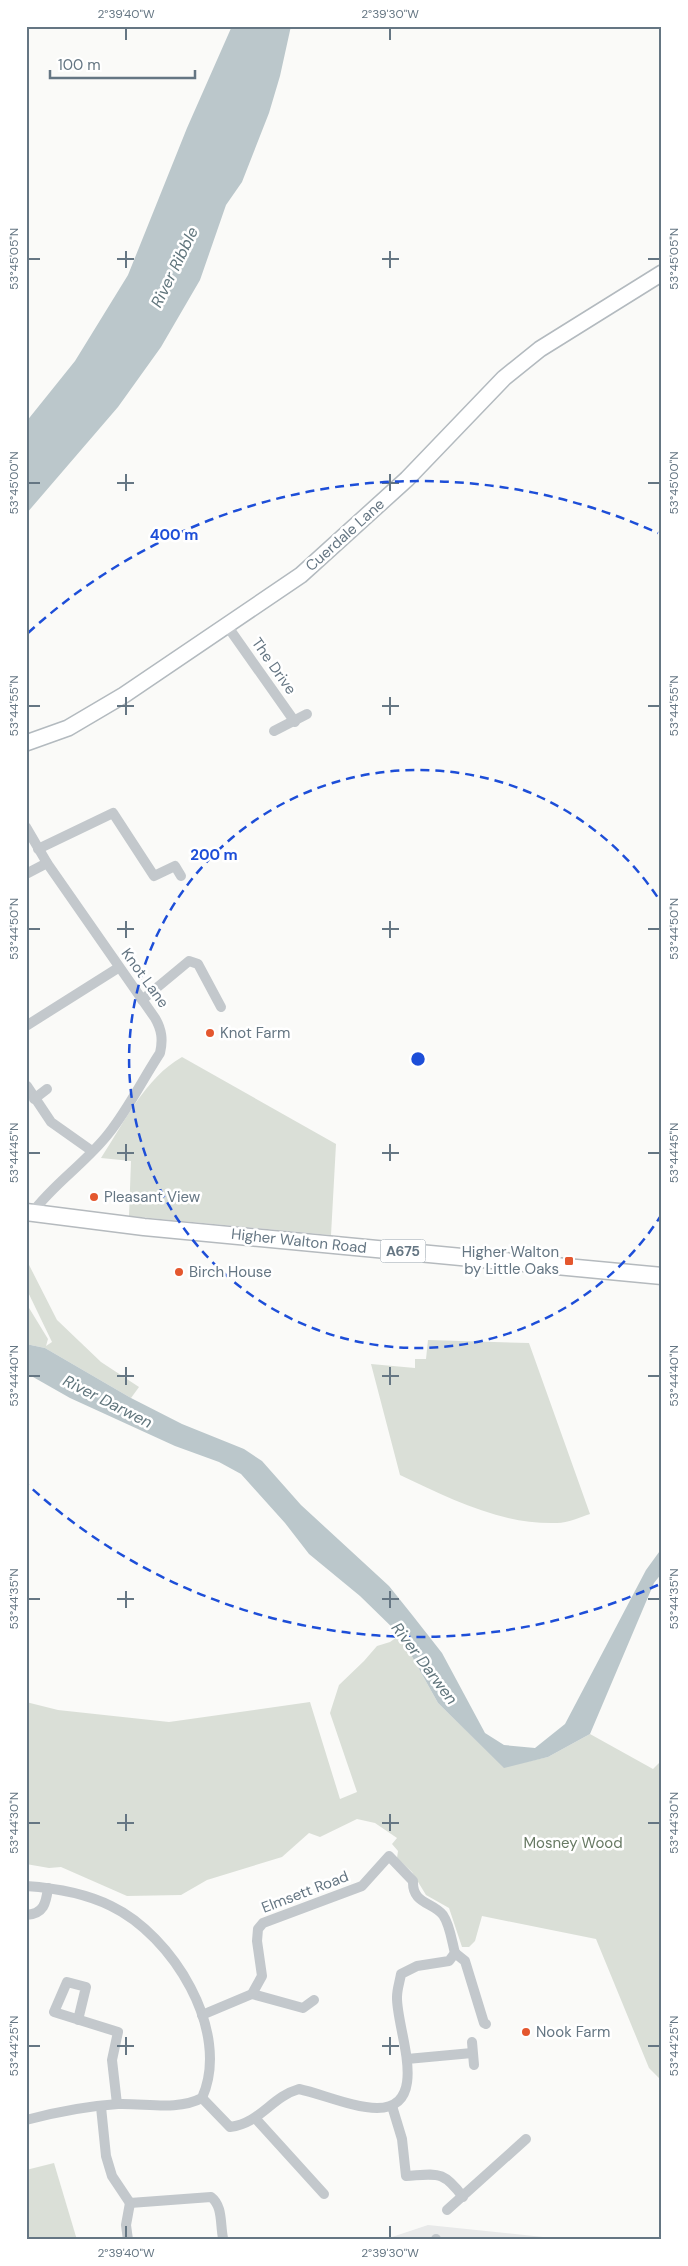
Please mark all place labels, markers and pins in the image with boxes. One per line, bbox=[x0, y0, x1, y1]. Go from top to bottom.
place label: Knot Farm bbox=[220, 1023, 290, 1043]
marker: Knot Farm bbox=[204, 1027, 216, 1039]
centre of rings bbox=[409, 1050, 427, 1068]
place label: Pleasant View bbox=[104, 1187, 201, 1207]
marker: Pleasant View bbox=[88, 1191, 100, 1203]
place label: Higher Walton by Little Oaks bbox=[462, 1242, 559, 1279]
marker: Higher Walton by Little Oaks bbox=[563, 1255, 575, 1267]
place label: Birch House bbox=[189, 1262, 272, 1282]
marker: Birch House bbox=[173, 1266, 185, 1278]
place label: Nook Farm bbox=[536, 2022, 610, 2042]
marker: Nook Farm bbox=[520, 2026, 532, 2038]

